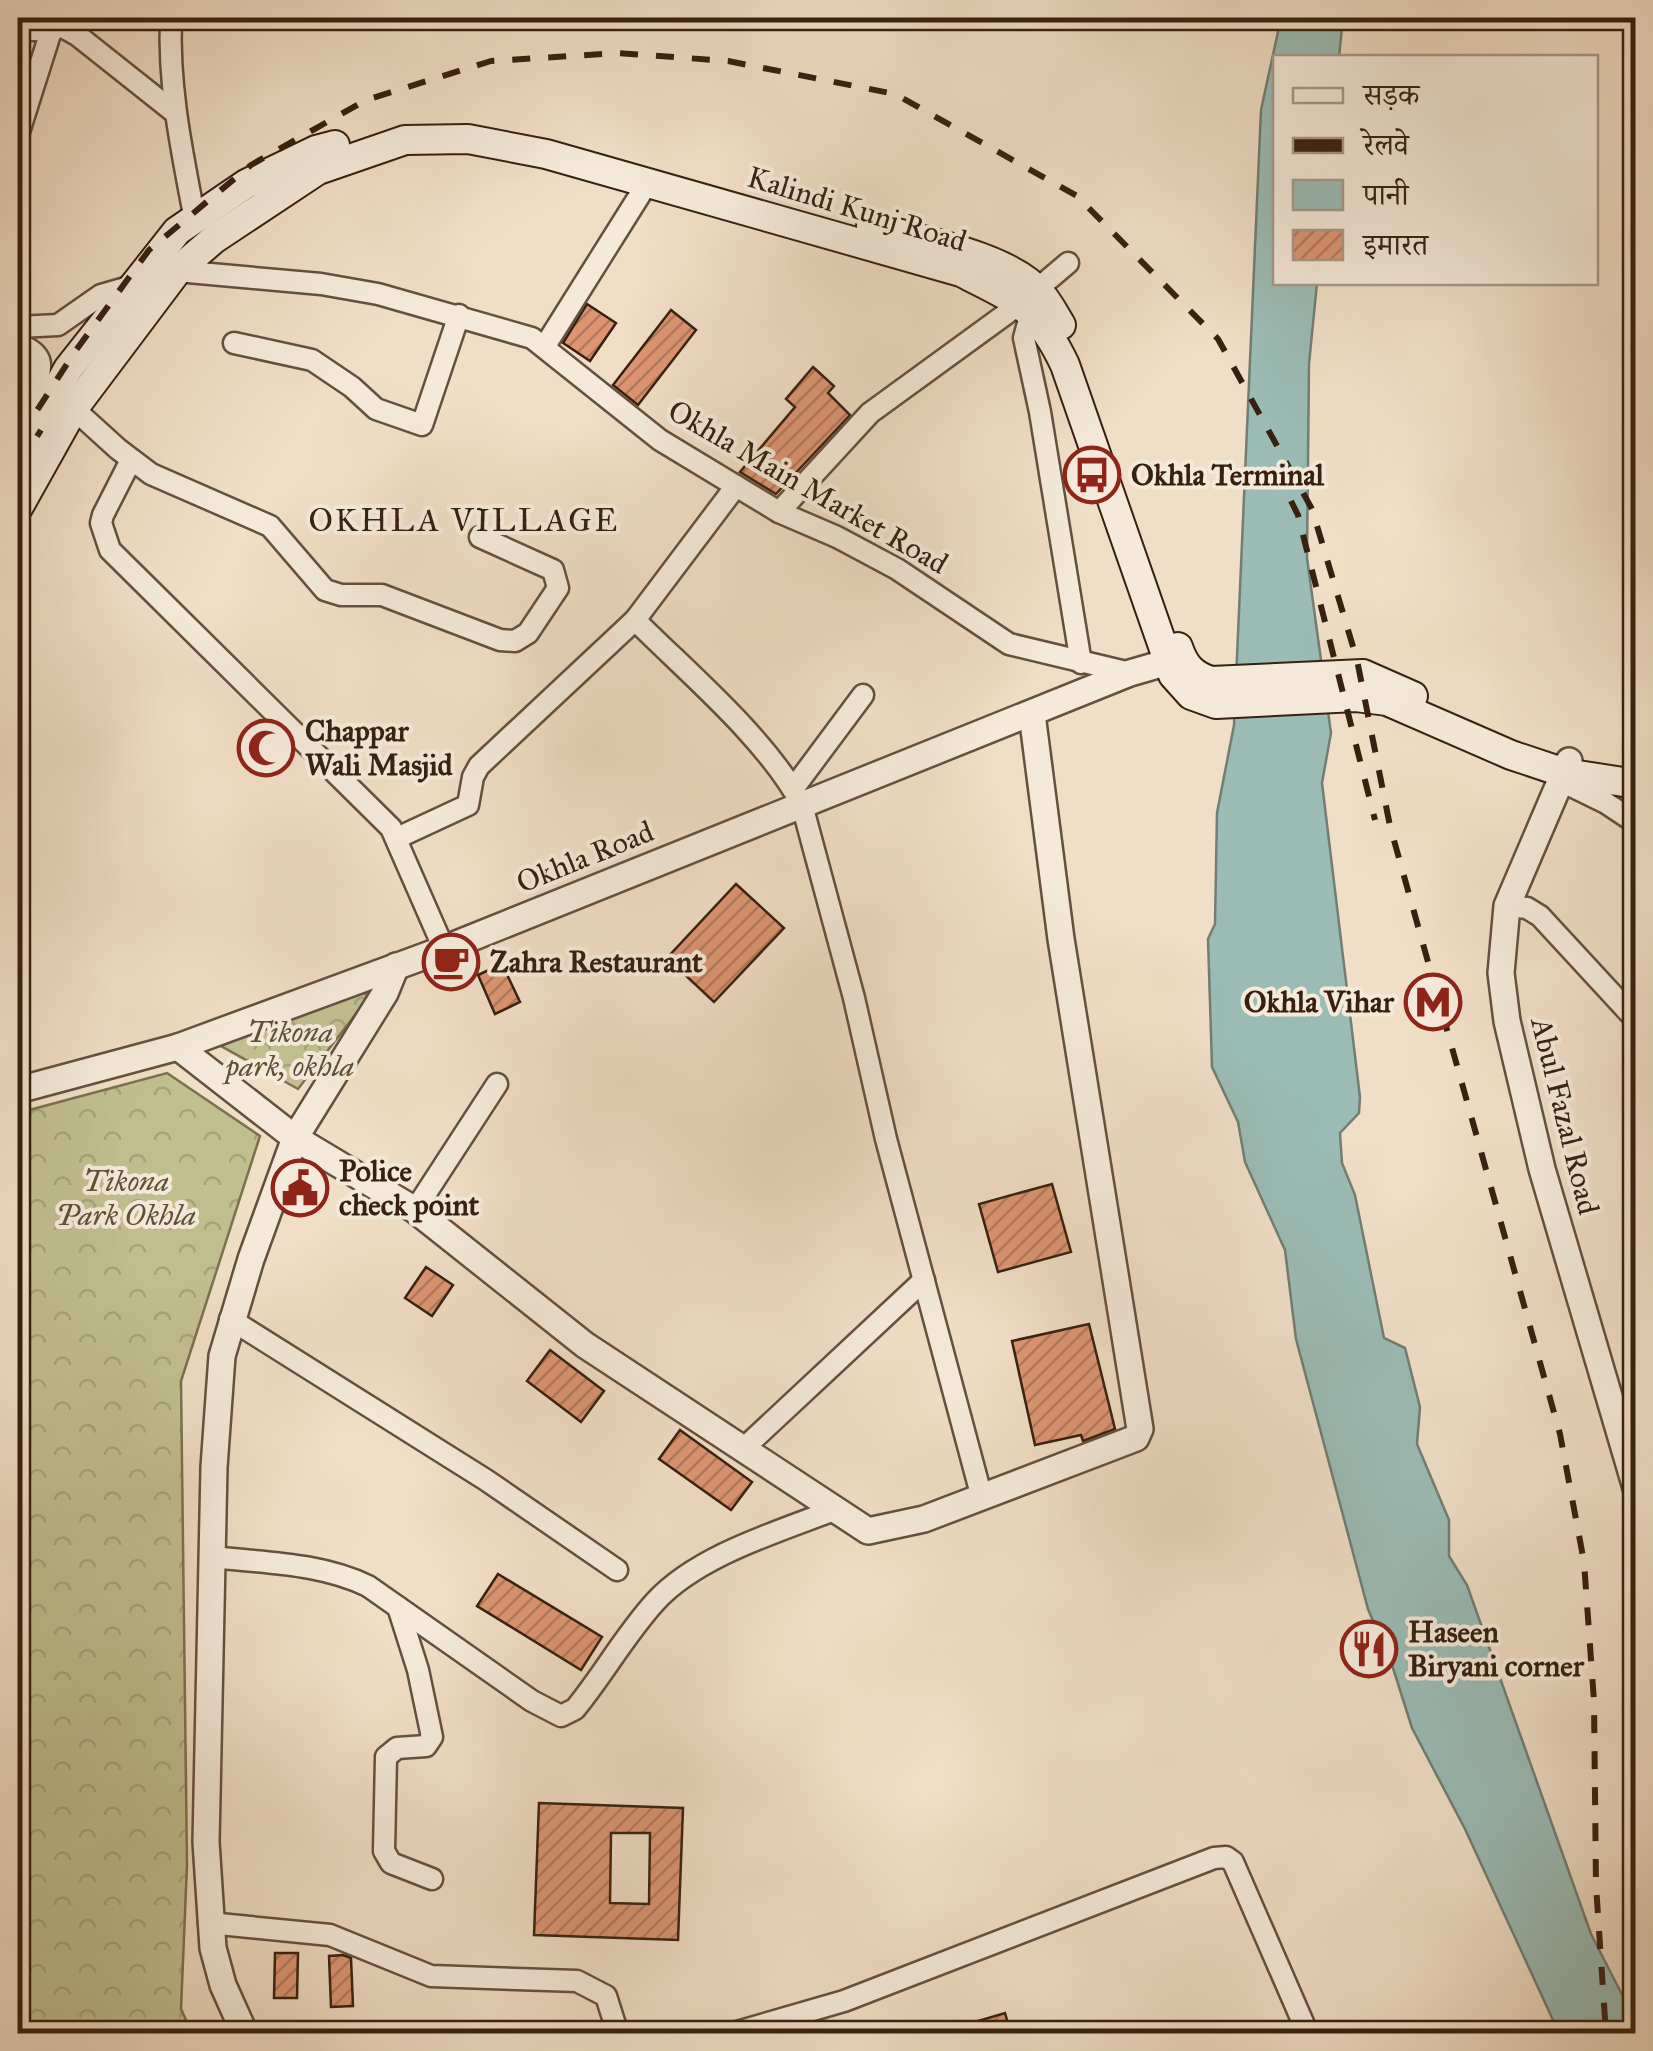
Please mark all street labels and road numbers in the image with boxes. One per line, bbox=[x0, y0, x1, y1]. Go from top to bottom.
street label: Kalindi Kunj Road bbox=[743, 159, 971, 259]
street label: Okhla Main Market Road bbox=[662, 392, 954, 582]
street label: Okhla Road bbox=[511, 813, 659, 901]
street label: Abul Fazal Road bbox=[1523, 1012, 1607, 1218]

